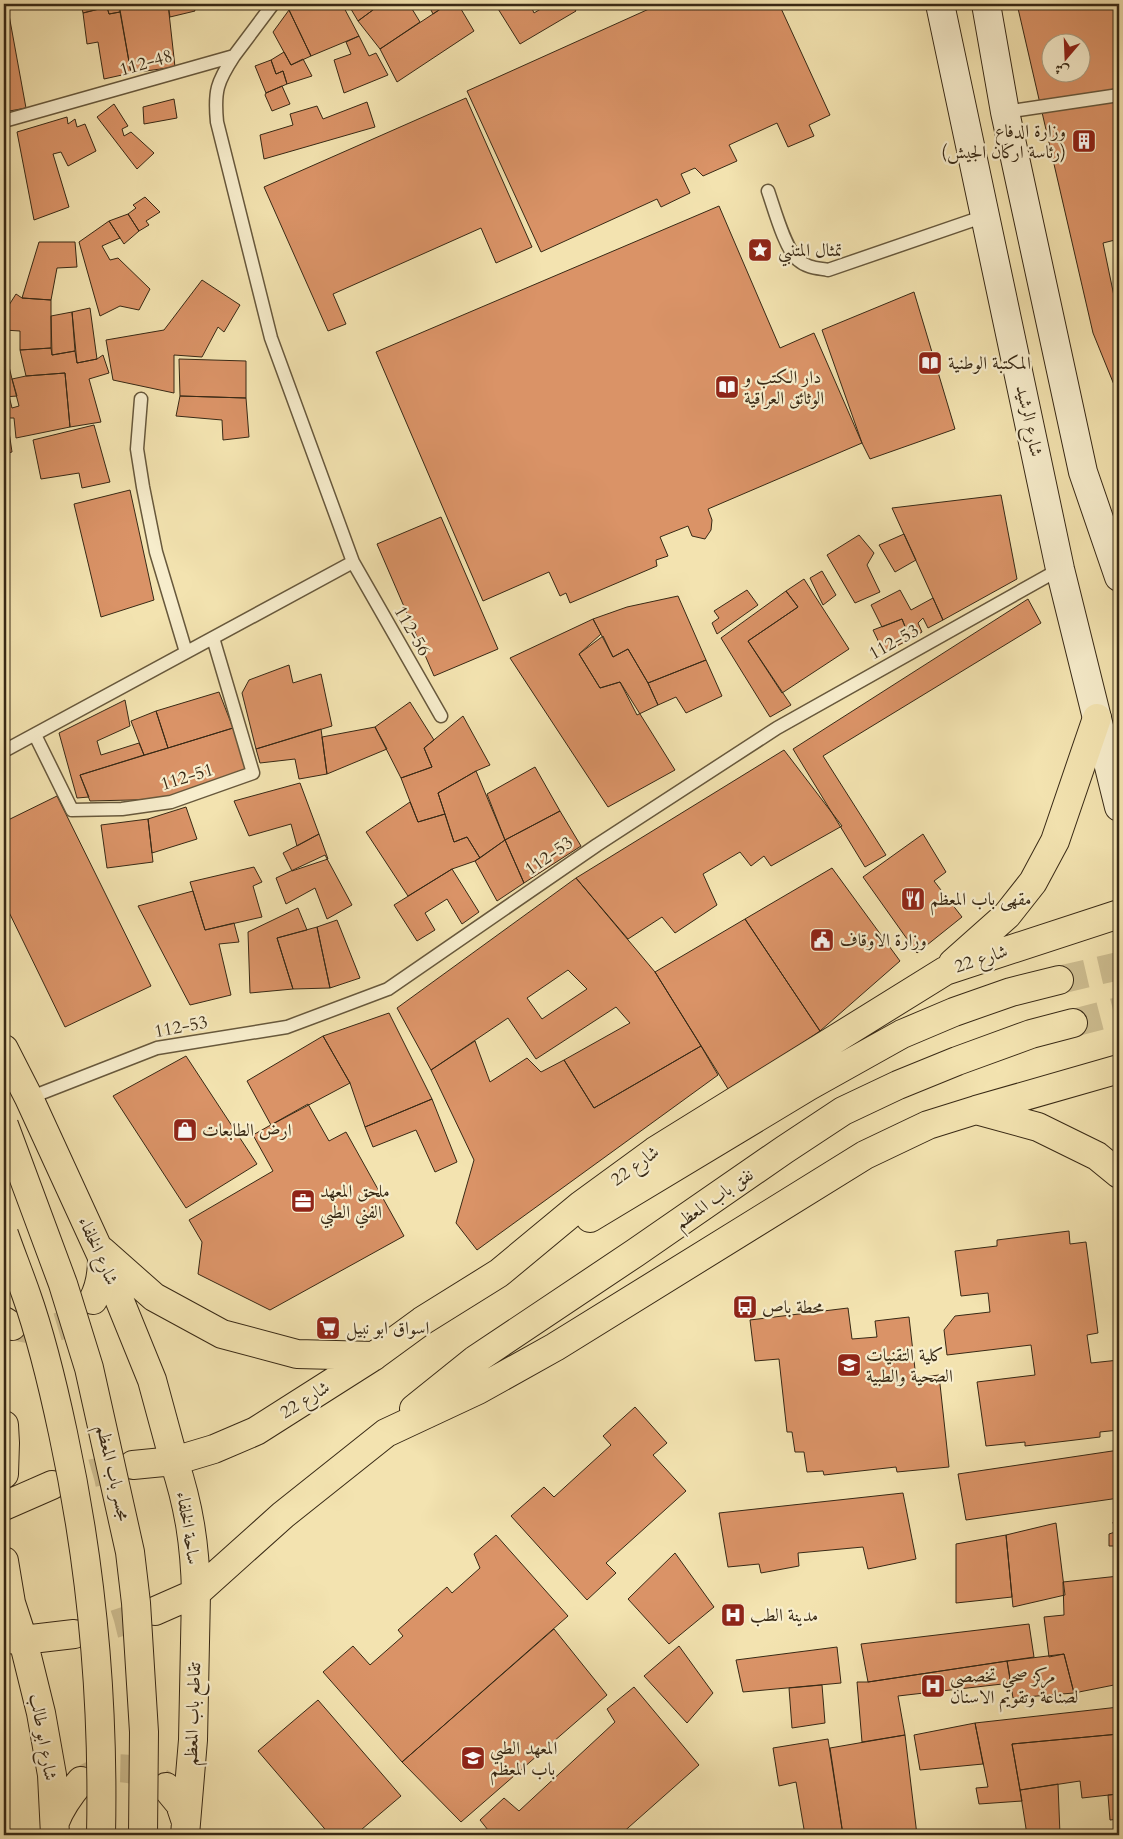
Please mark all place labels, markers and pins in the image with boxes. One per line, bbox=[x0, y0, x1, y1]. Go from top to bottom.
place label: وزارة الدفاع (رئاسة اركان الجيش) bbox=[941, 119, 1066, 165]
building icon: وزارة الدفاع (رئاسة اركان الجيش) bbox=[1071, 128, 1097, 154]
place icon: تمثال المتنبي bbox=[747, 237, 773, 263]
place label: تمثال المتنبي bbox=[778, 238, 842, 267]
library icon: المكتبة الوطنية bbox=[917, 350, 943, 376]
place label: المكتبة الوطنية bbox=[948, 351, 1031, 376]
place label: دار الكتب و الوثائق العراقية bbox=[742, 365, 824, 411]
library icon: دار الكتب و الوثائق العراقية bbox=[714, 374, 740, 400]
restaurant icon: مقهى باب المعظم bbox=[900, 886, 926, 912]
place label: مقهى باب المعظم bbox=[930, 887, 1031, 916]
public building icon: وزارة الاوقاف bbox=[809, 927, 835, 953]
place label: وزارة الاوقاف bbox=[840, 928, 927, 953]
shop icon: ارض الطابعات bbox=[172, 1117, 198, 1143]
place label: ارض الطابعات bbox=[202, 1118, 292, 1143]
place label: ملحق المعهد الفني الطبي bbox=[320, 1179, 390, 1229]
office icon: ملحق المعهد الفني الطبي bbox=[290, 1188, 316, 1214]
bus stop icon: محطة باص bbox=[732, 1294, 758, 1320]
place label: محطة باص bbox=[762, 1295, 824, 1320]
supermarket icon: اسواق ابو نبيل bbox=[315, 1315, 341, 1341]
place label: اسواق ابو نبيل bbox=[346, 1316, 429, 1341]
place label: كلية التقنيات الصحية والطبية bbox=[866, 1343, 953, 1389]
school or university icon: كلية التقنيات الصحية والطبية bbox=[836, 1352, 862, 1378]
hospital icon: مدينة الطب bbox=[720, 1602, 746, 1628]
place label: مدينة الطب bbox=[750, 1603, 818, 1628]
place label: مركز صحي تخصصي لصناعة وتقويم الاسنان bbox=[950, 1664, 1079, 1713]
hospital icon: مركز صحي تخصصي لصناعة وتقويم الاسنان bbox=[920, 1673, 946, 1699]
place label: المعهد الطبي باب المعظم bbox=[490, 1736, 557, 1786]
school or university icon: المعهد الطبي باب المعظم bbox=[460, 1745, 486, 1771]

